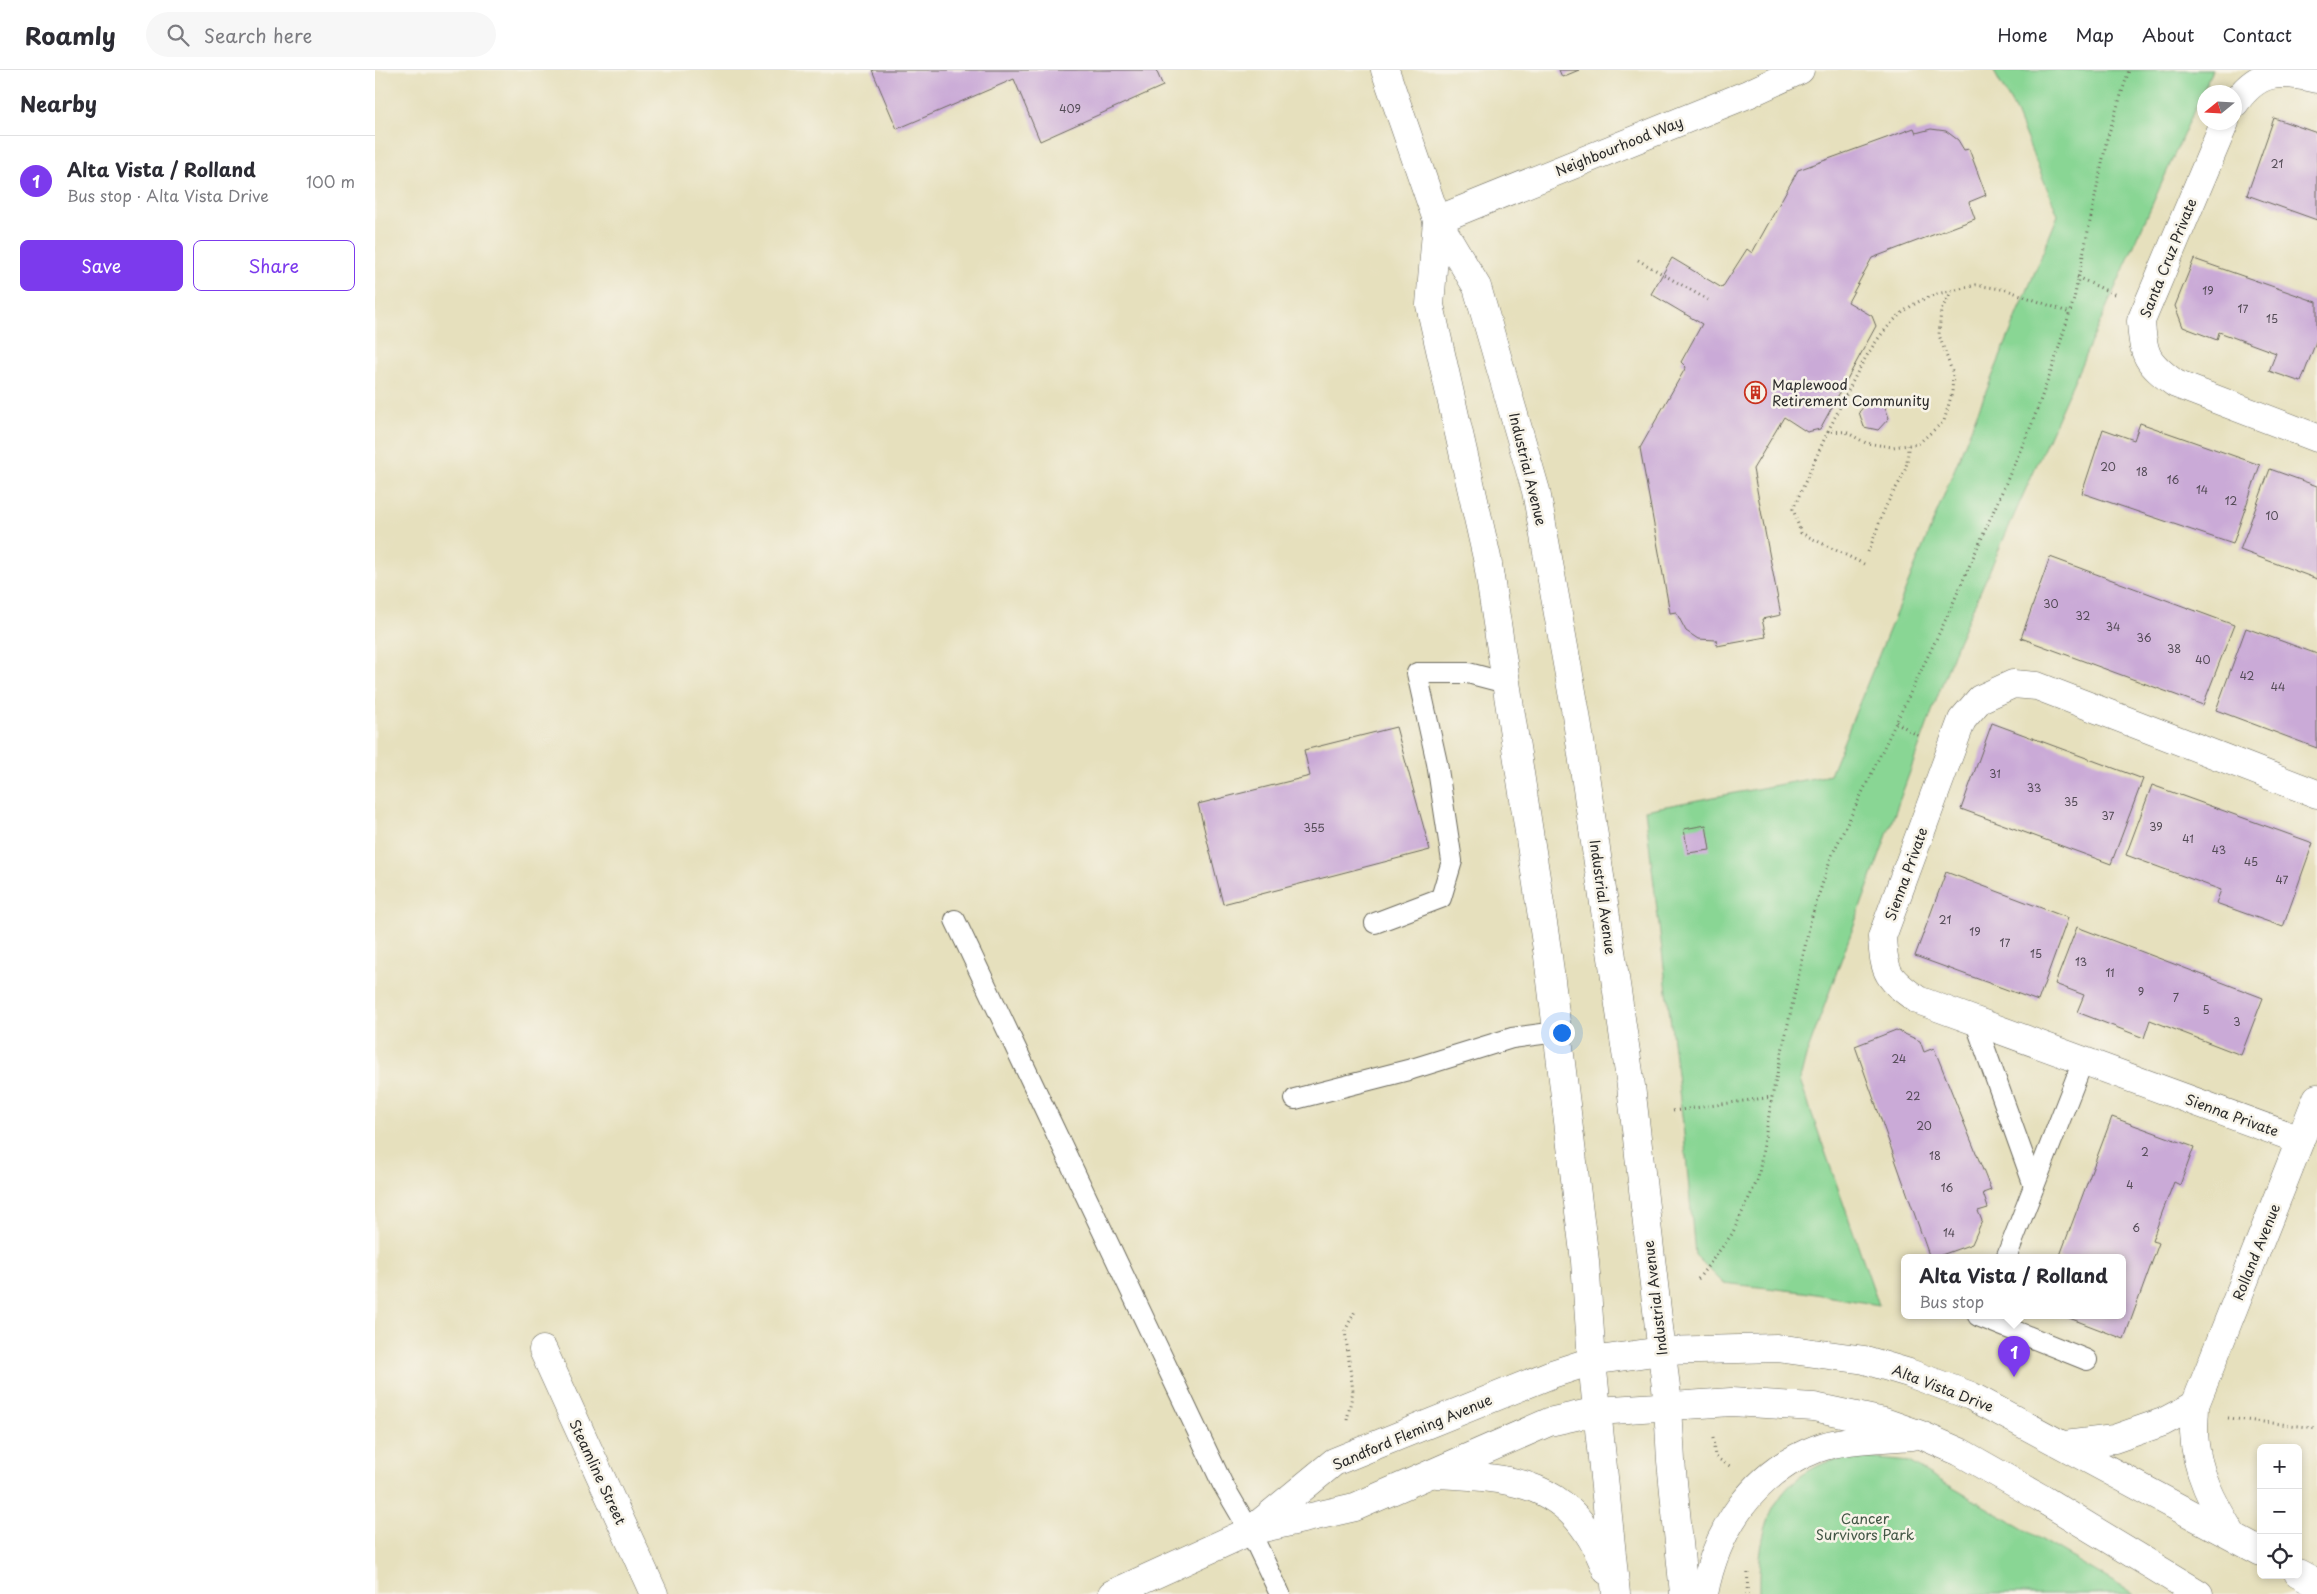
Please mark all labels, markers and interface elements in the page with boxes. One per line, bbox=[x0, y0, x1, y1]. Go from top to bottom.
search box bbox=[146, 12, 496, 57]
text: Roamly bbox=[25, 17, 116, 53]
icon: search bbox=[164, 21, 192, 49]
text: Search here bbox=[204, 21, 312, 49]
text: Home bbox=[1997, 21, 2047, 48]
text: Map bbox=[2075, 21, 2114, 48]
text: About bbox=[2142, 21, 2194, 48]
text: Contact bbox=[2222, 21, 2292, 48]
north arrow bbox=[2197, 85, 2242, 130]
text: Nearby bbox=[20, 87, 97, 119]
house number: 409 bbox=[1059, 100, 1081, 117]
street label: Neighbourhood Way bbox=[1552, 111, 1686, 181]
text: Alta Vista / Rolland bbox=[67, 155, 256, 183]
house number: 21 bbox=[2271, 155, 2283, 172]
text: 1 bbox=[32, 169, 40, 193]
text: 100 m bbox=[306, 169, 355, 193]
text: Bus stop · Alta Vista Drive bbox=[67, 183, 269, 207]
street label: Santa Cruz Private bbox=[2134, 195, 2202, 321]
button: Save bbox=[20, 240, 183, 291]
button: Share bbox=[193, 240, 355, 291]
house number: 19 bbox=[2202, 282, 2214, 299]
house number: 17 bbox=[2238, 300, 2249, 317]
house number: 15 bbox=[2266, 310, 2278, 327]
place label: Maplewood Retirement Community bbox=[1772, 374, 1930, 411]
building icon: Maplewood Retirement Community bbox=[1744, 380, 1768, 404]
street label: Industrial Avenue bbox=[1504, 410, 1552, 528]
house number: 20 bbox=[2100, 458, 2116, 475]
house number: 18 bbox=[2136, 463, 2148, 480]
house number: 16 bbox=[2167, 471, 2180, 488]
house number: 14 bbox=[2196, 481, 2208, 498]
house number: 12 bbox=[2225, 492, 2238, 509]
house number: 10 bbox=[2266, 507, 2278, 524]
house number: 30 bbox=[2043, 595, 2059, 612]
house number: 32 bbox=[2076, 607, 2091, 624]
house number: 34 bbox=[2106, 618, 2120, 635]
house number: 36 bbox=[2137, 629, 2152, 646]
house number: 38 bbox=[2167, 640, 2181, 657]
house number: 40 bbox=[2195, 651, 2211, 668]
house number: 42 bbox=[2240, 667, 2255, 684]
house number: 44 bbox=[2271, 678, 2285, 695]
house number: 31 bbox=[1989, 765, 2001, 782]
house number: 33 bbox=[2027, 779, 2041, 796]
house number: 35 bbox=[2064, 793, 2078, 810]
house number: 37 bbox=[2102, 807, 2115, 824]
house number: 39 bbox=[2149, 818, 2163, 835]
house number: 355 bbox=[1303, 819, 1325, 836]
street label: Sienna Private bbox=[1879, 824, 1933, 924]
house number: 41 bbox=[2182, 830, 2194, 847]
street label: Industrial Avenue bbox=[1585, 838, 1622, 956]
house number: 43 bbox=[2212, 841, 2226, 858]
house number: 45 bbox=[2244, 853, 2258, 870]
house number: 47 bbox=[2276, 871, 2289, 888]
house number: 21 bbox=[1939, 911, 1951, 928]
house number: 19 bbox=[1969, 923, 1981, 940]
house number: 17 bbox=[2000, 934, 2011, 951]
house number: 15 bbox=[2030, 945, 2042, 962]
house number: 13 bbox=[2075, 953, 2087, 970]
house number: 11 bbox=[2105, 964, 2115, 981]
house number: 9 bbox=[2138, 983, 2144, 1000]
house number: 7 bbox=[2173, 989, 2179, 1006]
house number: 5 bbox=[2202, 1001, 2210, 1018]
house number: 3 bbox=[2233, 1013, 2241, 1030]
your location bbox=[1549, 1020, 1575, 1046]
house number: 24 bbox=[1892, 1050, 1906, 1067]
house number: 22 bbox=[1906, 1087, 1920, 1104]
street label: Sienna Private bbox=[2182, 1088, 2282, 1142]
house number: 20 bbox=[1916, 1117, 1932, 1134]
house number: 2 bbox=[2141, 1143, 2149, 1160]
house number: 18 bbox=[1929, 1147, 1941, 1164]
house number: 4 bbox=[2126, 1176, 2134, 1193]
house number: 16 bbox=[1941, 1179, 1954, 1196]
street label: Rolland Avenue bbox=[2227, 1200, 2285, 1303]
house number: 6 bbox=[2132, 1219, 2140, 1236]
house number: 14 bbox=[1943, 1224, 1955, 1241]
street label: Industrial Avenue bbox=[1637, 1239, 1672, 1357]
popup bbox=[1901, 1254, 2126, 1319]
text: Alta Vista / Rolland bbox=[1919, 1261, 2108, 1289]
text: Bus stop bbox=[1919, 1289, 1984, 1313]
pin: 1 bbox=[1998, 1336, 2030, 1377]
street label: Alta Vista Drive bbox=[1889, 1359, 1997, 1417]
street label: Sandford Fleming Avenue bbox=[1329, 1389, 1495, 1475]
street label: Steamline Street bbox=[564, 1416, 632, 1528]
map controls bbox=[2257, 1444, 2302, 1579]
button: + bbox=[2257, 1444, 2302, 1489]
button: − bbox=[2257, 1489, 2302, 1534]
park label: Cancer Survivors Park bbox=[1816, 1508, 1915, 1545]
button: locate bbox=[2257, 1534, 2302, 1579]

